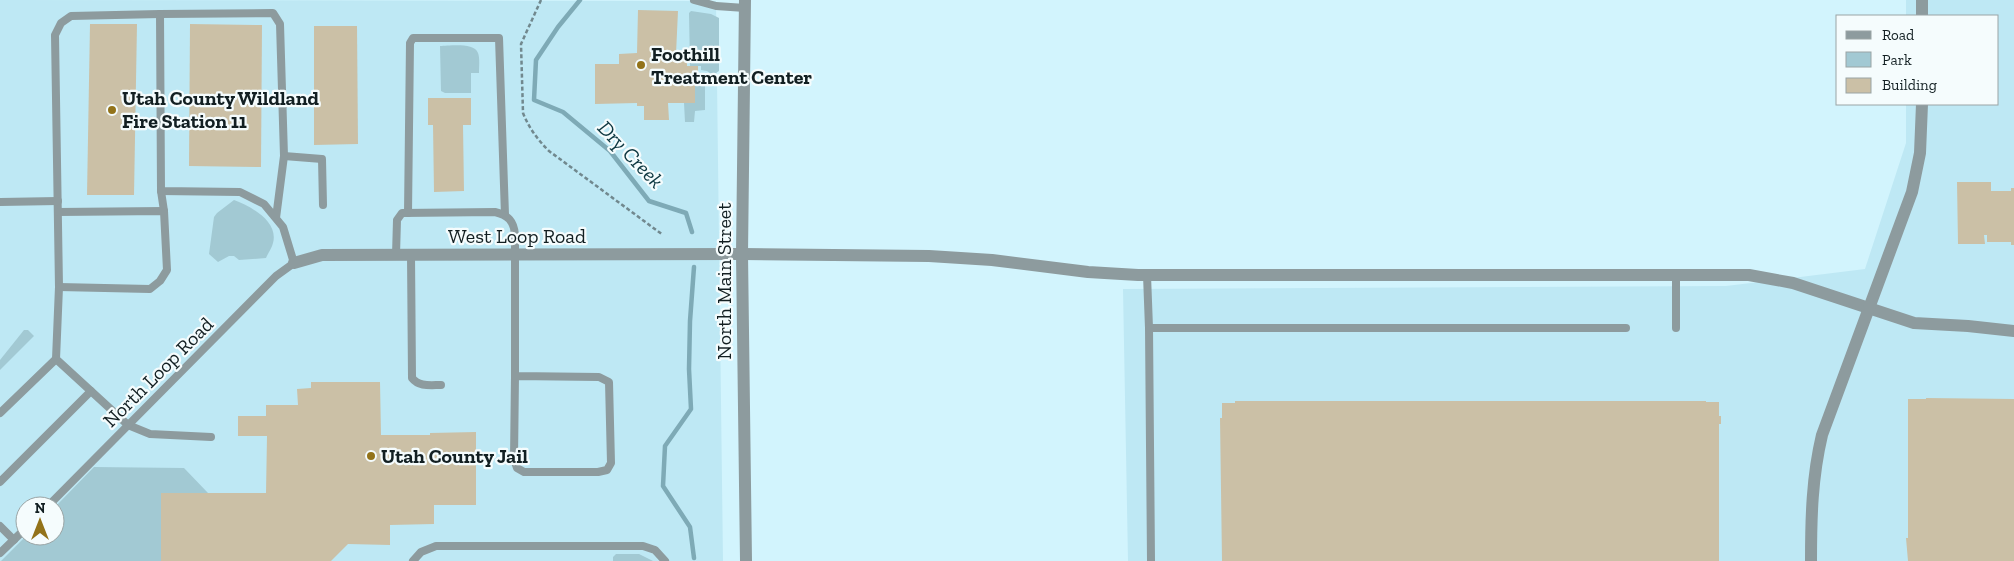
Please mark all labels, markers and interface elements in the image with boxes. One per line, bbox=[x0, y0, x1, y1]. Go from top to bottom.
legend bbox=[1836, 15, 1999, 105]
text: Road bbox=[1882, 26, 1915, 44]
place label: Foothill Treatment Center bbox=[651, 42, 812, 89]
text: Park bbox=[1882, 51, 1912, 69]
marker: Foothill Treatment Center bbox=[635, 59, 647, 71]
text: Building bbox=[1882, 76, 1937, 94]
place label: Utah County Wildland Fire Station 11 bbox=[122, 86, 320, 133]
marker: Utah County Wildland Fire Station 11 bbox=[106, 104, 118, 116]
water label: Dry Creek bbox=[593, 115, 669, 193]
street label: North Main Street bbox=[712, 202, 736, 360]
street label: West Loop Road bbox=[448, 224, 586, 248]
street label: North Loop Road bbox=[98, 312, 218, 432]
place label: Utah County Jail bbox=[381, 444, 528, 468]
marker: Utah County Jail bbox=[365, 450, 377, 462]
north arrow bbox=[15, 496, 65, 546]
text: N bbox=[35, 500, 46, 517]

